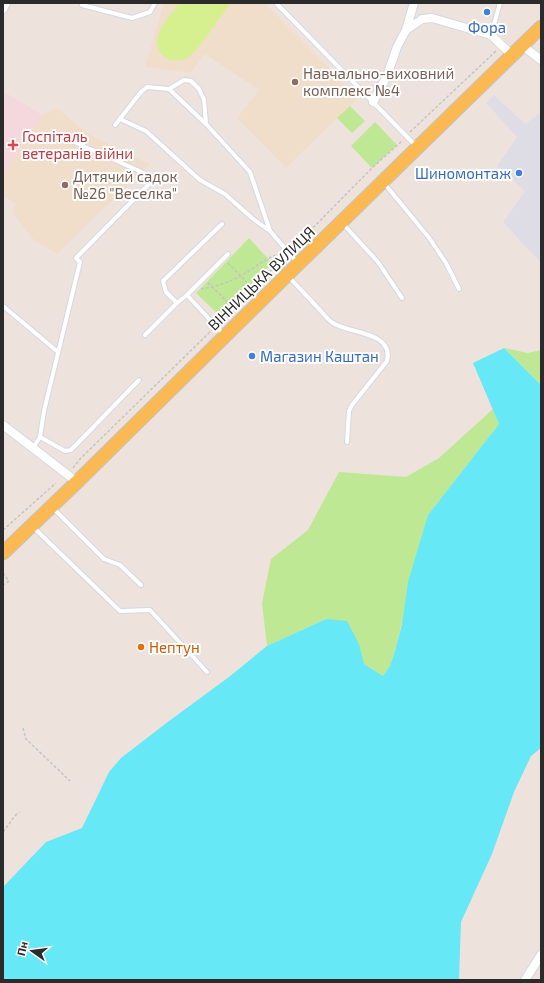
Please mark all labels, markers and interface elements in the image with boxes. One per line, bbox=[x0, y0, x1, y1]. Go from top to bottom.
marker: Фора bbox=[482, 7, 492, 17]
place label: Фора bbox=[468, 18, 506, 36]
place label: Навчально-виховний комплекс №4 bbox=[303, 64, 454, 99]
marker: Навчально-виховний комплекс №4 bbox=[290, 77, 300, 87]
place label: Госпіталь ветеранів війни bbox=[22, 127, 133, 162]
marker: Госпіталь ветеранів війни bbox=[7, 139, 19, 151]
place label: Шиномонтаж bbox=[415, 164, 511, 182]
place label: Дитячий садок №26 "Веселка" bbox=[73, 167, 178, 202]
marker: Шиномонтаж bbox=[514, 168, 524, 178]
marker: Дитячий садок №26 "Веселка" bbox=[60, 180, 70, 190]
street label: ВІННИЦЬКА ВУЛИЦЯ bbox=[204, 222, 318, 334]
place label: Магазин Каштан bbox=[260, 347, 379, 365]
marker: Магазин Каштан bbox=[247, 351, 257, 361]
place label: Нептун bbox=[149, 638, 200, 657]
marker: Нептун bbox=[136, 642, 146, 652]
north arrow bbox=[12, 931, 52, 971]
text: Пн bbox=[14, 940, 30, 957]

